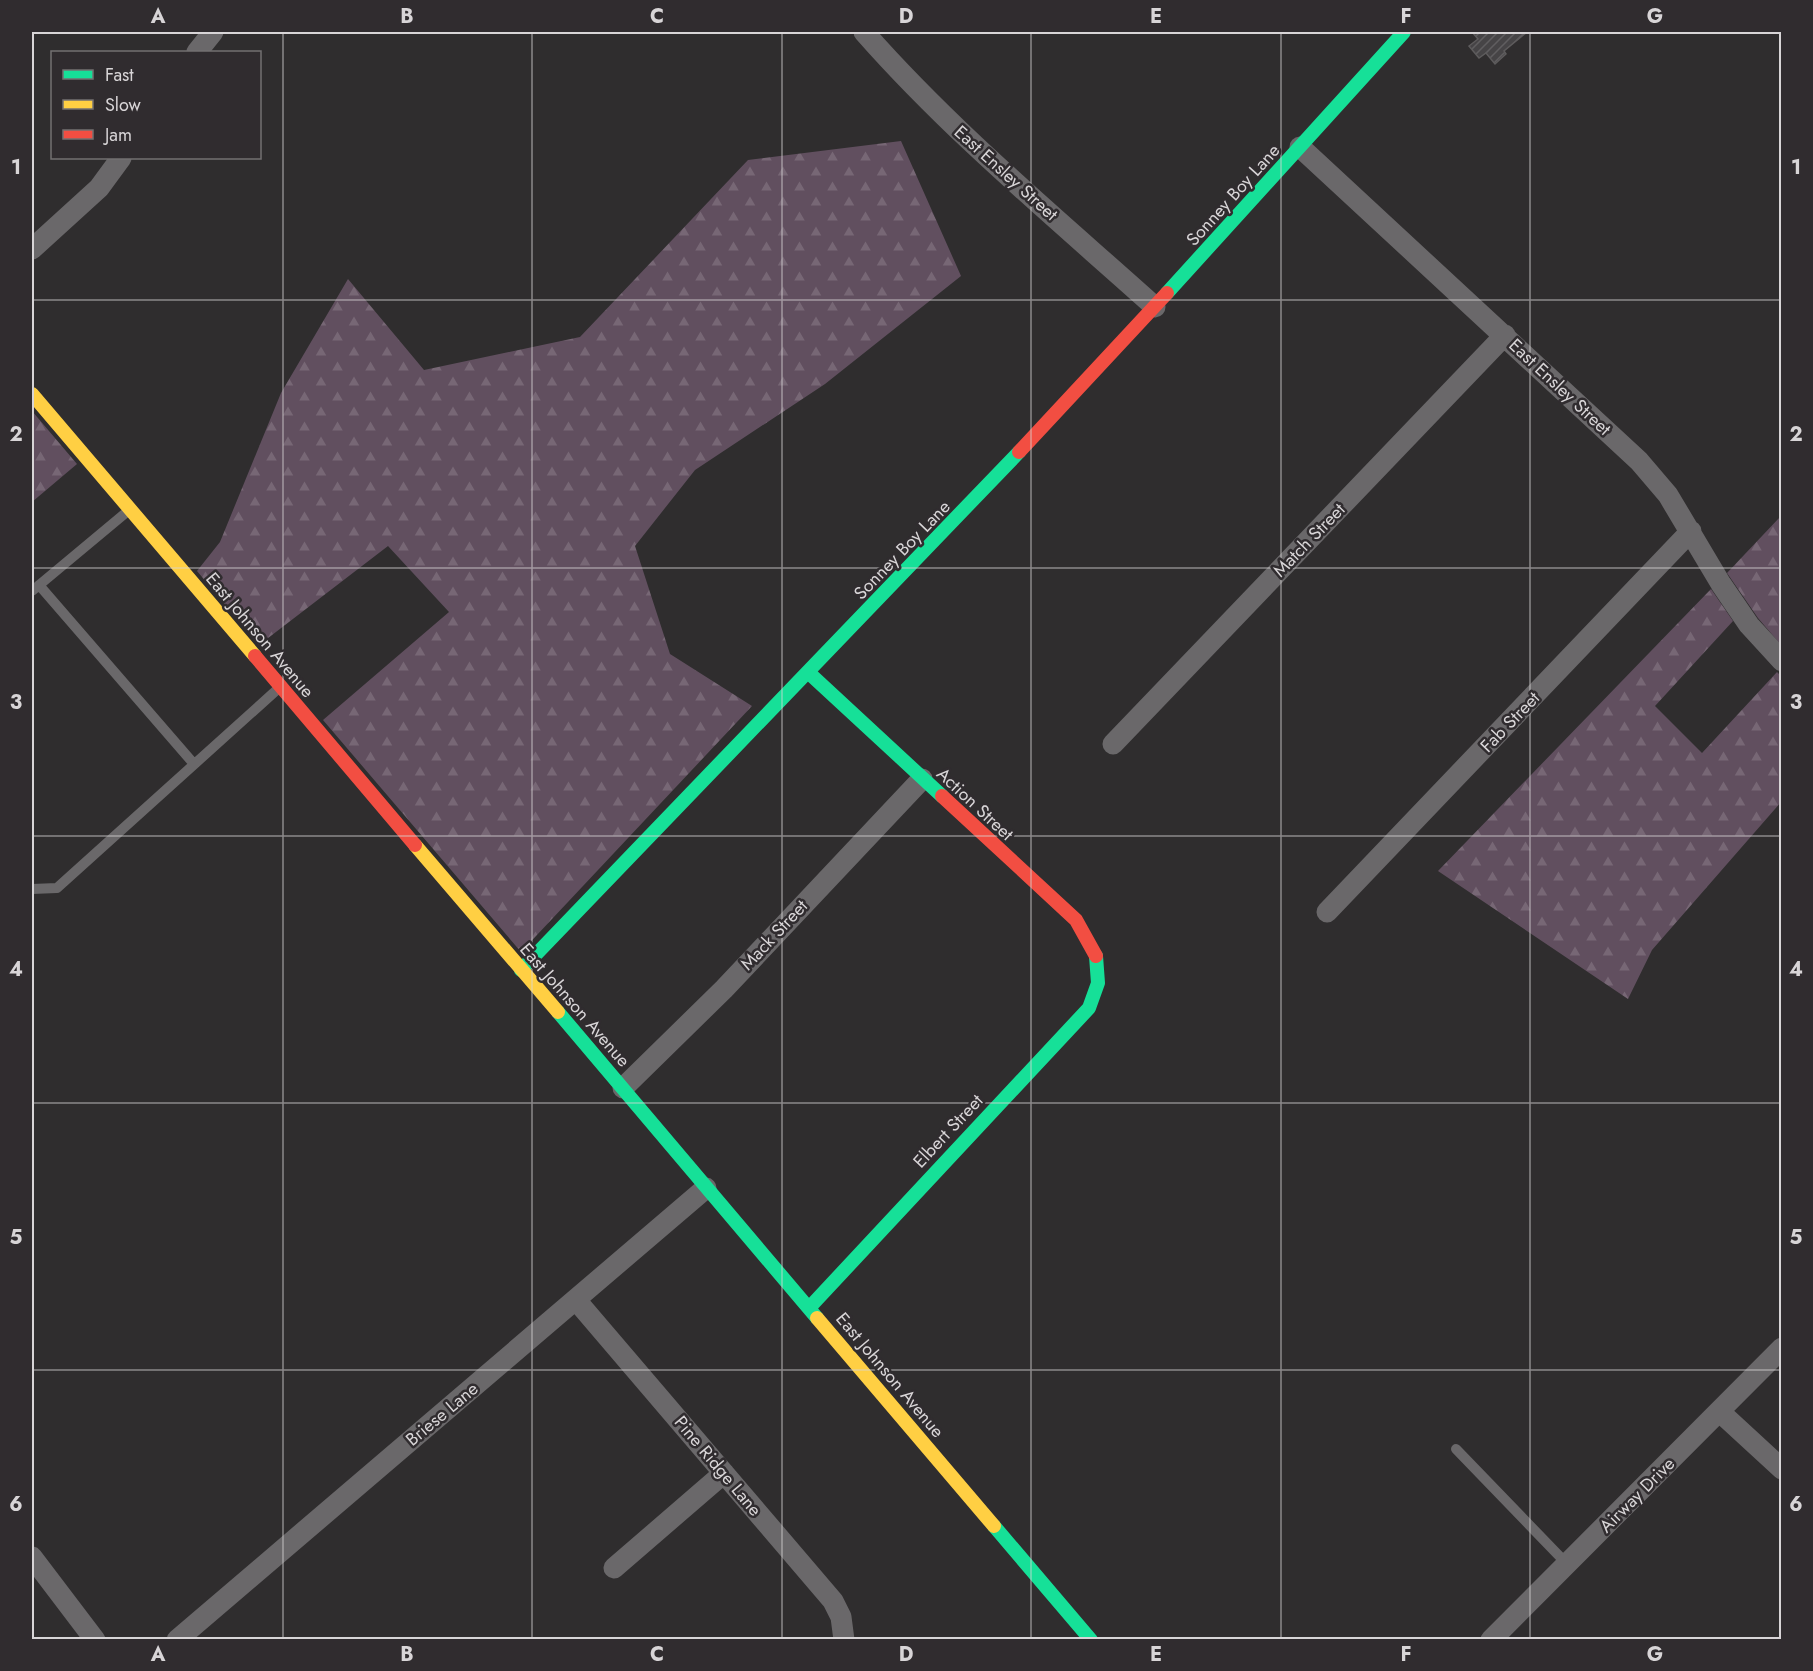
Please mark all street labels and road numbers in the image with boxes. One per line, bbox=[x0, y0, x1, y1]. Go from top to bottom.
street label: East Ensley Street bbox=[948, 119, 1064, 227]
street label: Sonney Boy Lane bbox=[1180, 138, 1286, 252]
street label: East Ensley Street bbox=[1503, 333, 1617, 442]
street label: Sonney Boy Lane bbox=[848, 494, 956, 606]
street label: Match Street bbox=[1267, 497, 1351, 583]
street label: East Johnson Avenue bbox=[200, 567, 320, 703]
street label: Fab Street bbox=[1474, 685, 1546, 758]
street label: Action Street bbox=[931, 761, 1020, 847]
street label: Mack Street bbox=[734, 893, 814, 976]
street label: East Johnson Avenue bbox=[514, 937, 636, 1073]
street label: Elbert Street bbox=[907, 1088, 989, 1174]
street label: East Johnson Avenue bbox=[830, 1307, 950, 1443]
street label: Briese Lane bbox=[400, 1376, 484, 1452]
street label: Pine Ridge Lane bbox=[668, 1410, 768, 1522]
street label: Airway Drive bbox=[1593, 1451, 1681, 1539]

